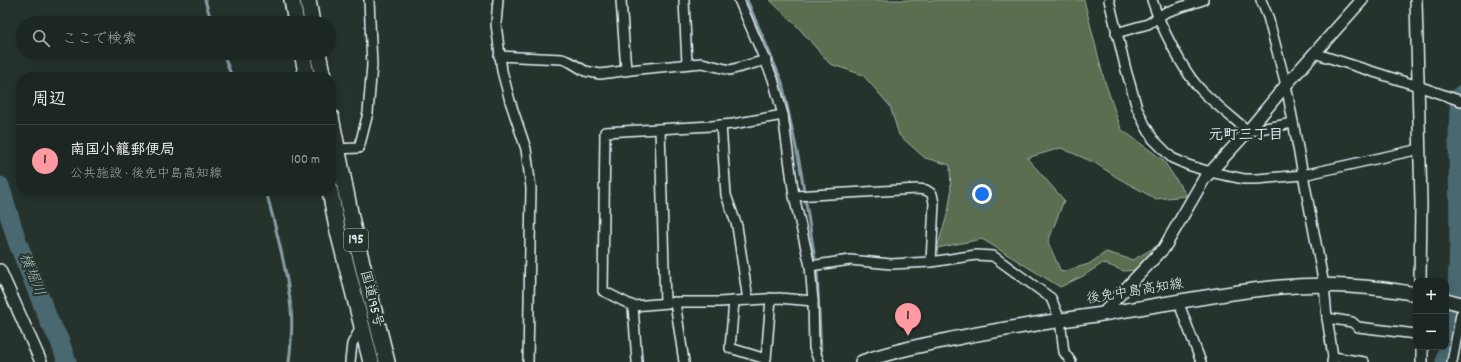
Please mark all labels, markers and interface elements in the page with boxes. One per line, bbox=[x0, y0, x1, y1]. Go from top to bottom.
search box bbox=[16, 16, 336, 60]
icon: search bbox=[30, 27, 52, 49]
text: ここで検索 bbox=[62, 29, 137, 51]
text: 周辺 bbox=[32, 89, 66, 113]
district label: 元町三丁目 bbox=[1208, 125, 1284, 147]
text: 南国小籠郵便局 bbox=[70, 140, 175, 162]
text: 1 bbox=[44, 151, 46, 170]
text: 100 m bbox=[291, 151, 320, 170]
text: 公共施設 · 後免中島高知線 bbox=[70, 165, 222, 184]
your location bbox=[972, 184, 992, 204]
road number: 195 bbox=[344, 229, 368, 251]
water label: 横堀川 bbox=[12, 250, 50, 300]
street label: 国道195号 bbox=[354, 268, 388, 330]
street label: 後免中島高知線 bbox=[1085, 274, 1185, 310]
map controls bbox=[1413, 278, 1449, 350]
button: + bbox=[1413, 278, 1449, 314]
pin: 1 bbox=[895, 303, 921, 336]
button: − bbox=[1413, 314, 1449, 350]

